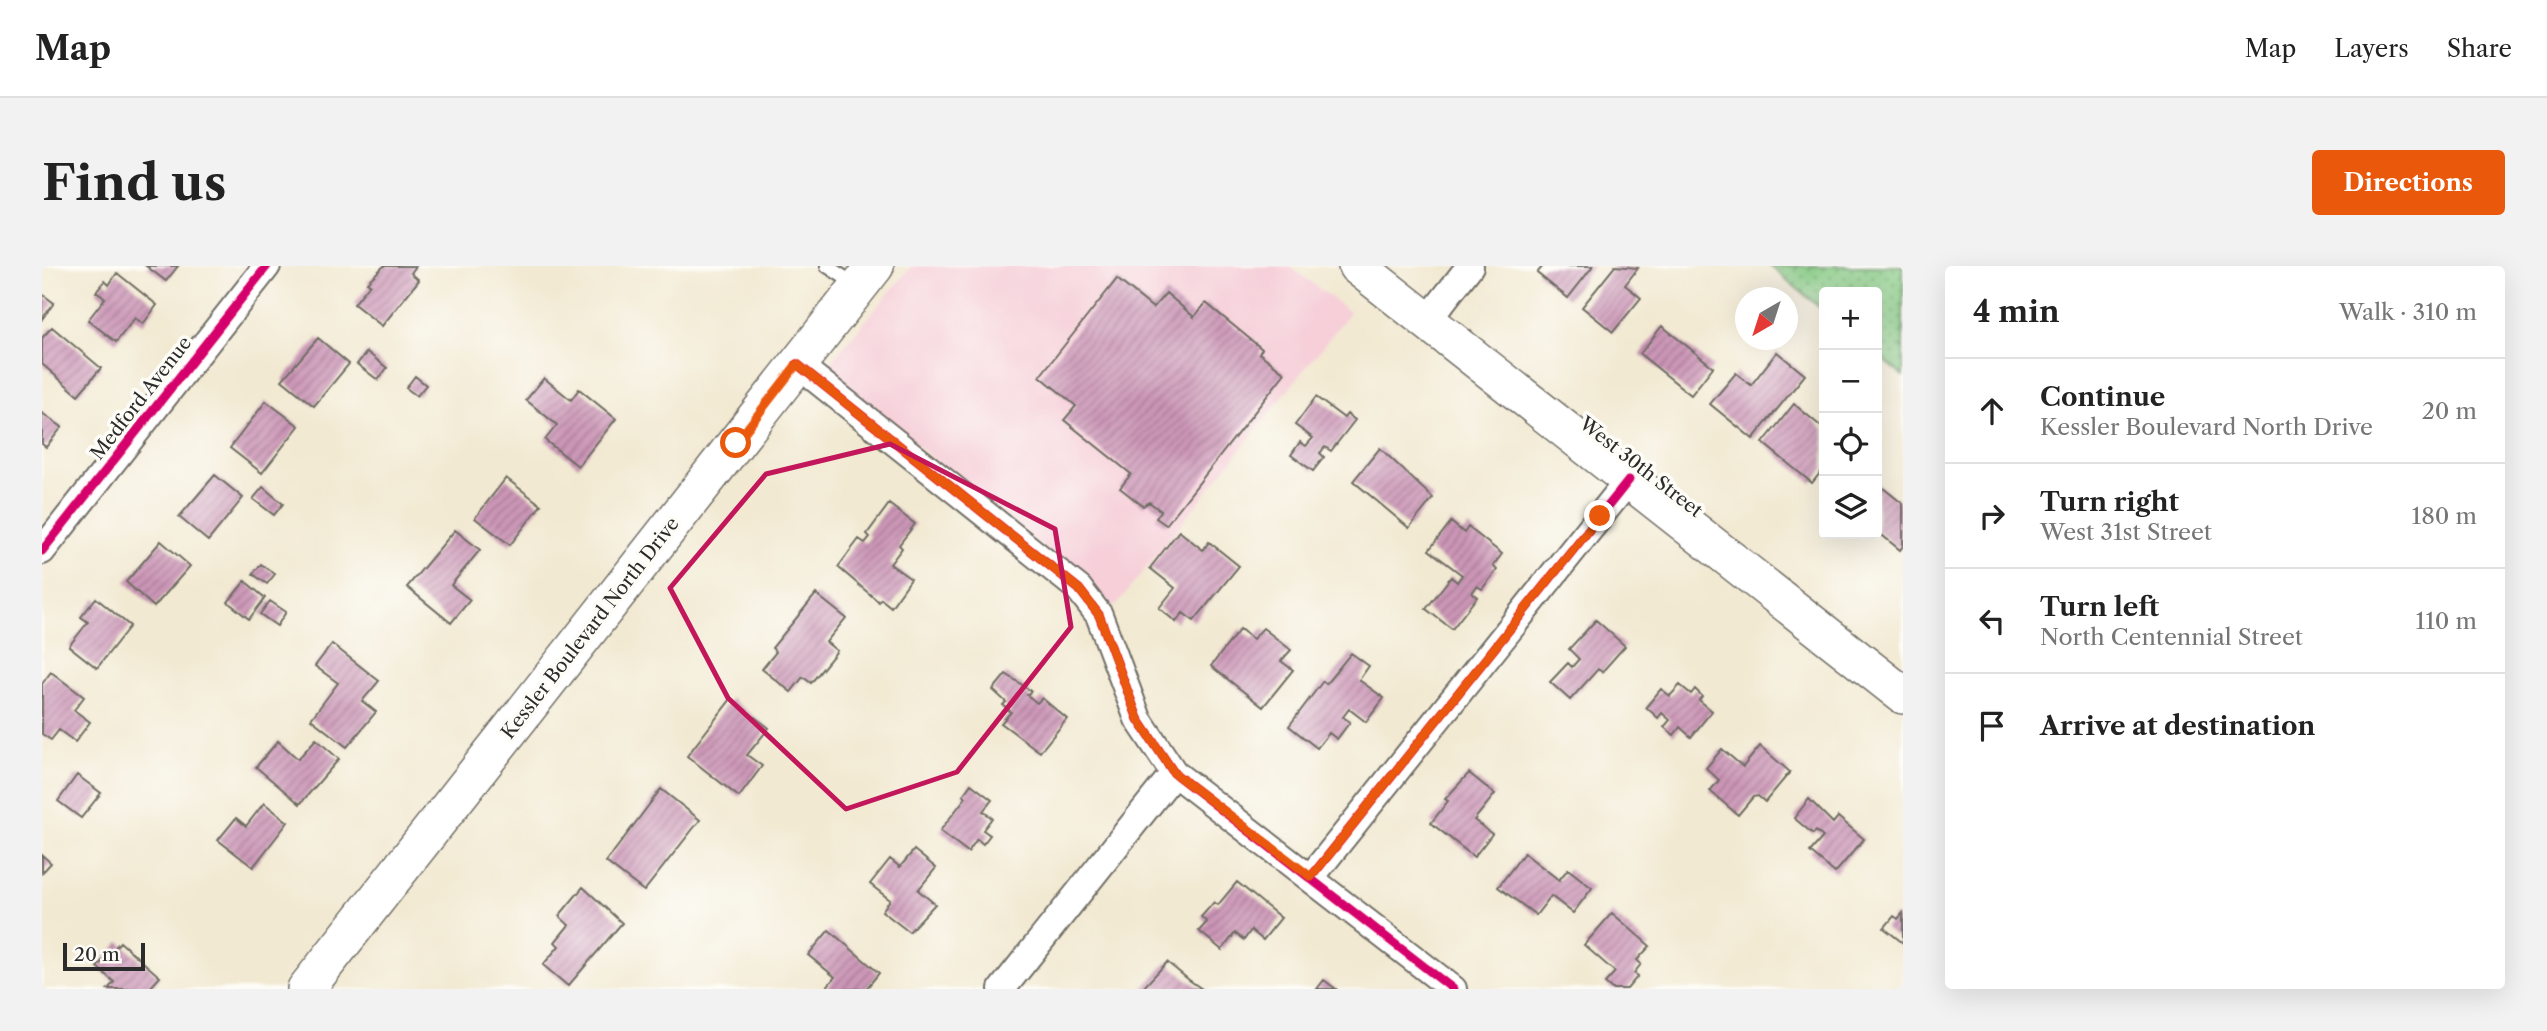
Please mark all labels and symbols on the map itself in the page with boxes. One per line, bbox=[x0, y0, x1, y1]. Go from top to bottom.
north arrow bbox=[1735, 287, 1798, 350]
street label: Medford Avenue bbox=[86, 332, 196, 464]
street label: West 30th Street bbox=[1574, 411, 1707, 522]
route start bbox=[720, 427, 751, 458]
route end bbox=[1584, 500, 1615, 531]
street label: Kessler Boulevard North Drive bbox=[496, 513, 684, 743]
scale bar bbox=[63, 940, 145, 972]

